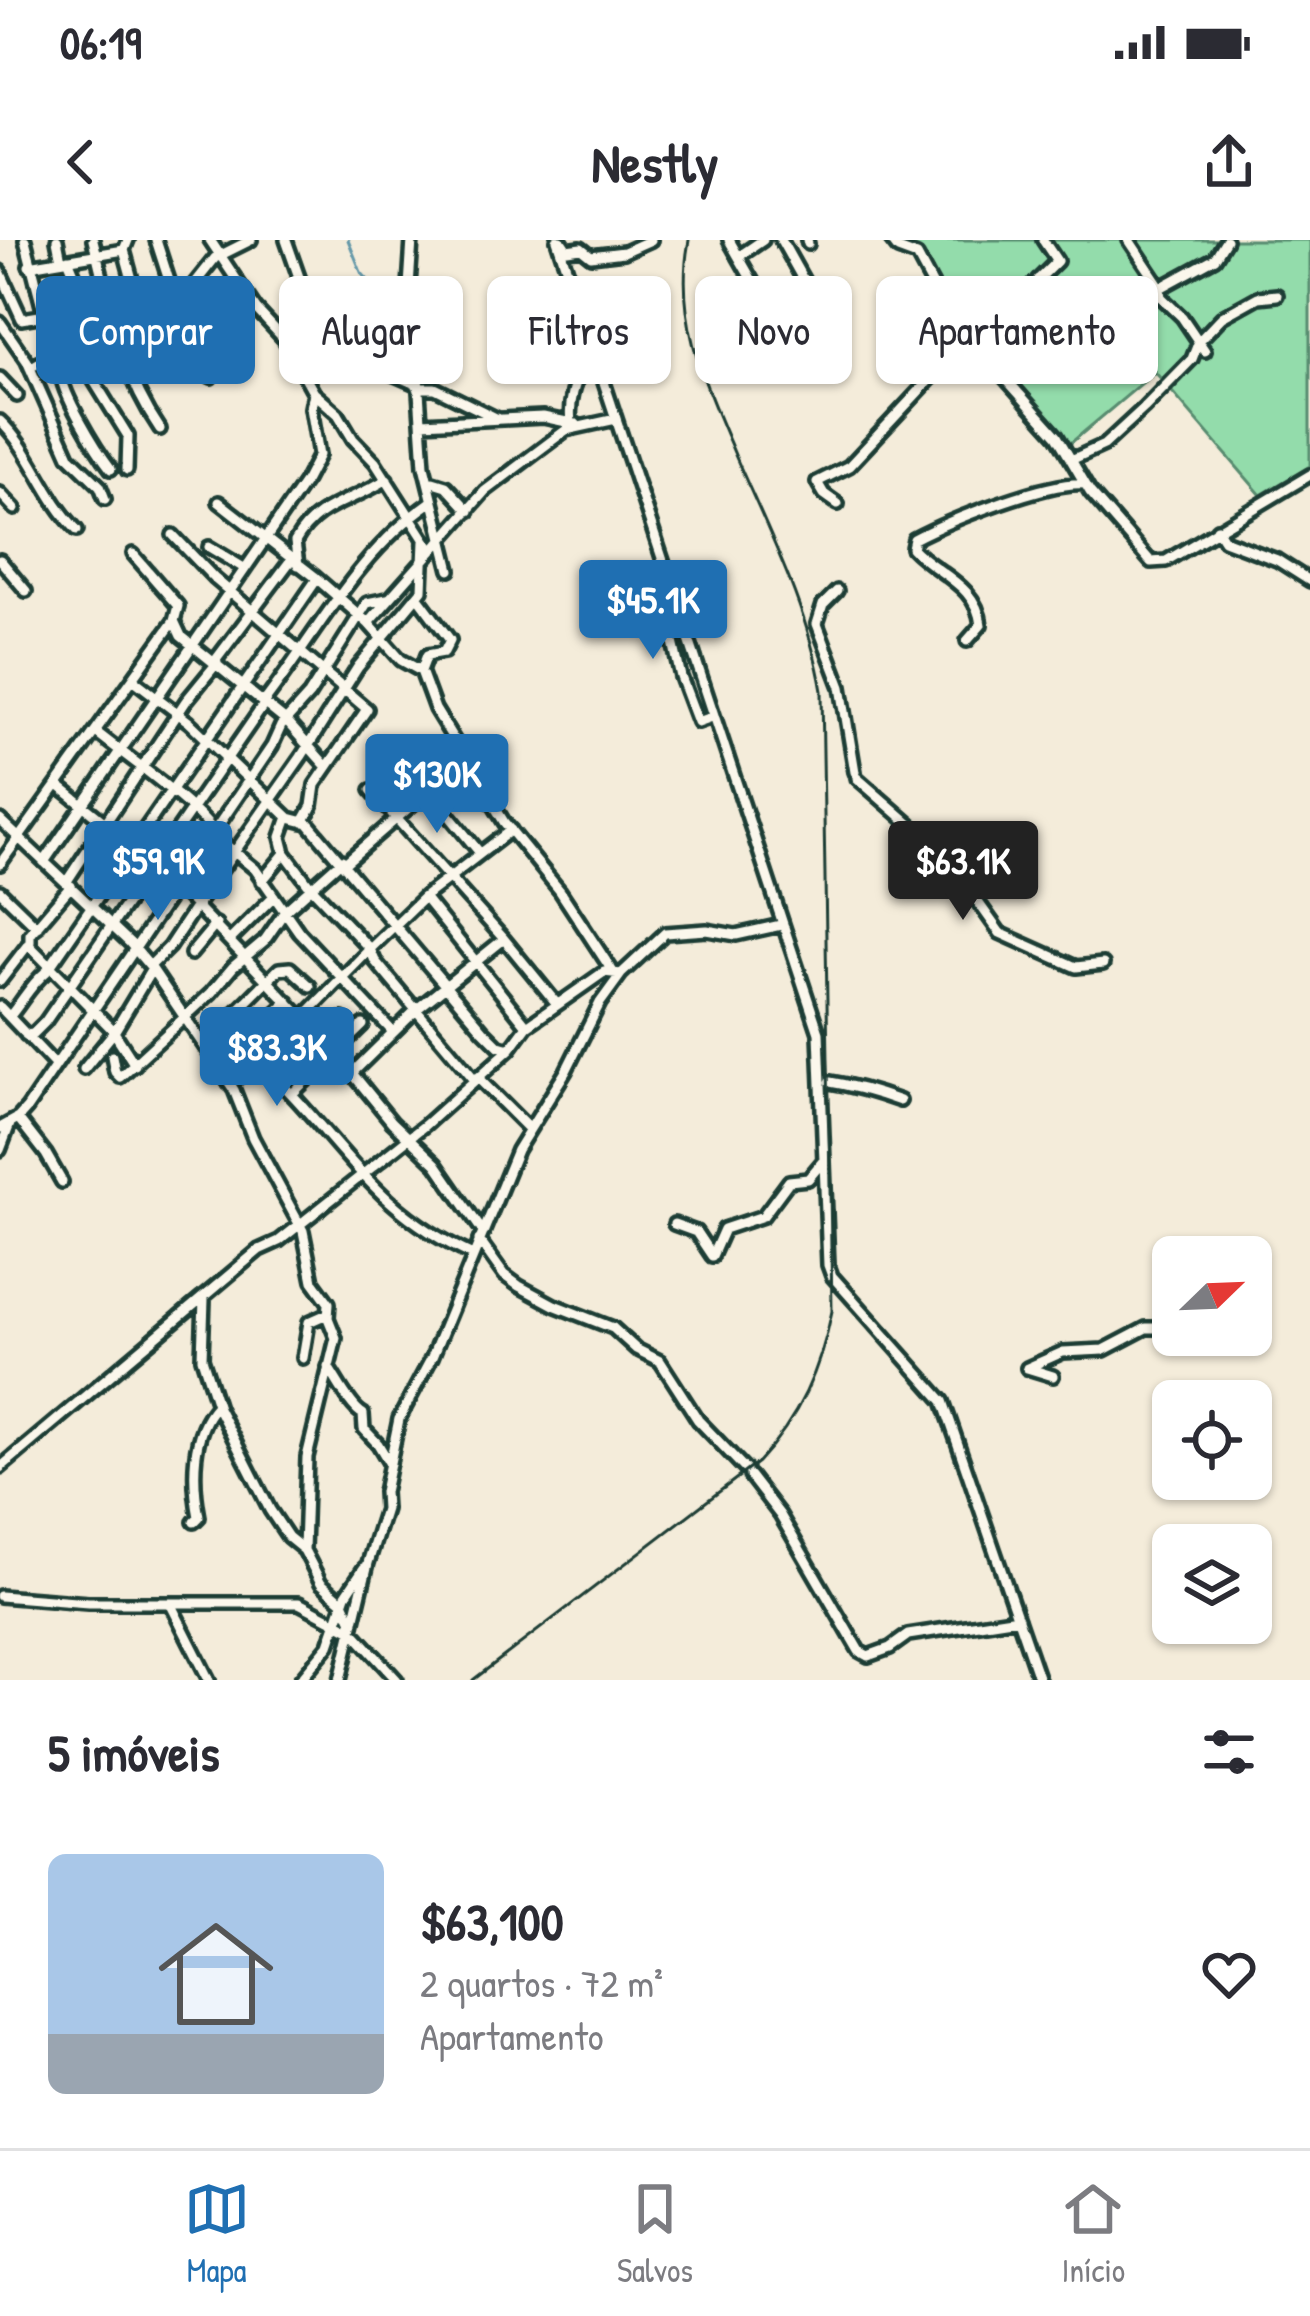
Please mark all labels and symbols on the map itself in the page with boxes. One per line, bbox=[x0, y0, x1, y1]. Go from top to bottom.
pin: $45.1K bbox=[555, 560, 751, 662]
pin: $130K bbox=[353, 734, 521, 836]
pin: $59.9K bbox=[60, 821, 256, 923]
pin: $63.1K bbox=[865, 821, 1061, 923]
pin: $83.3K bbox=[179, 1007, 375, 1109]
north arrow bbox=[1152, 1236, 1272, 1356]

